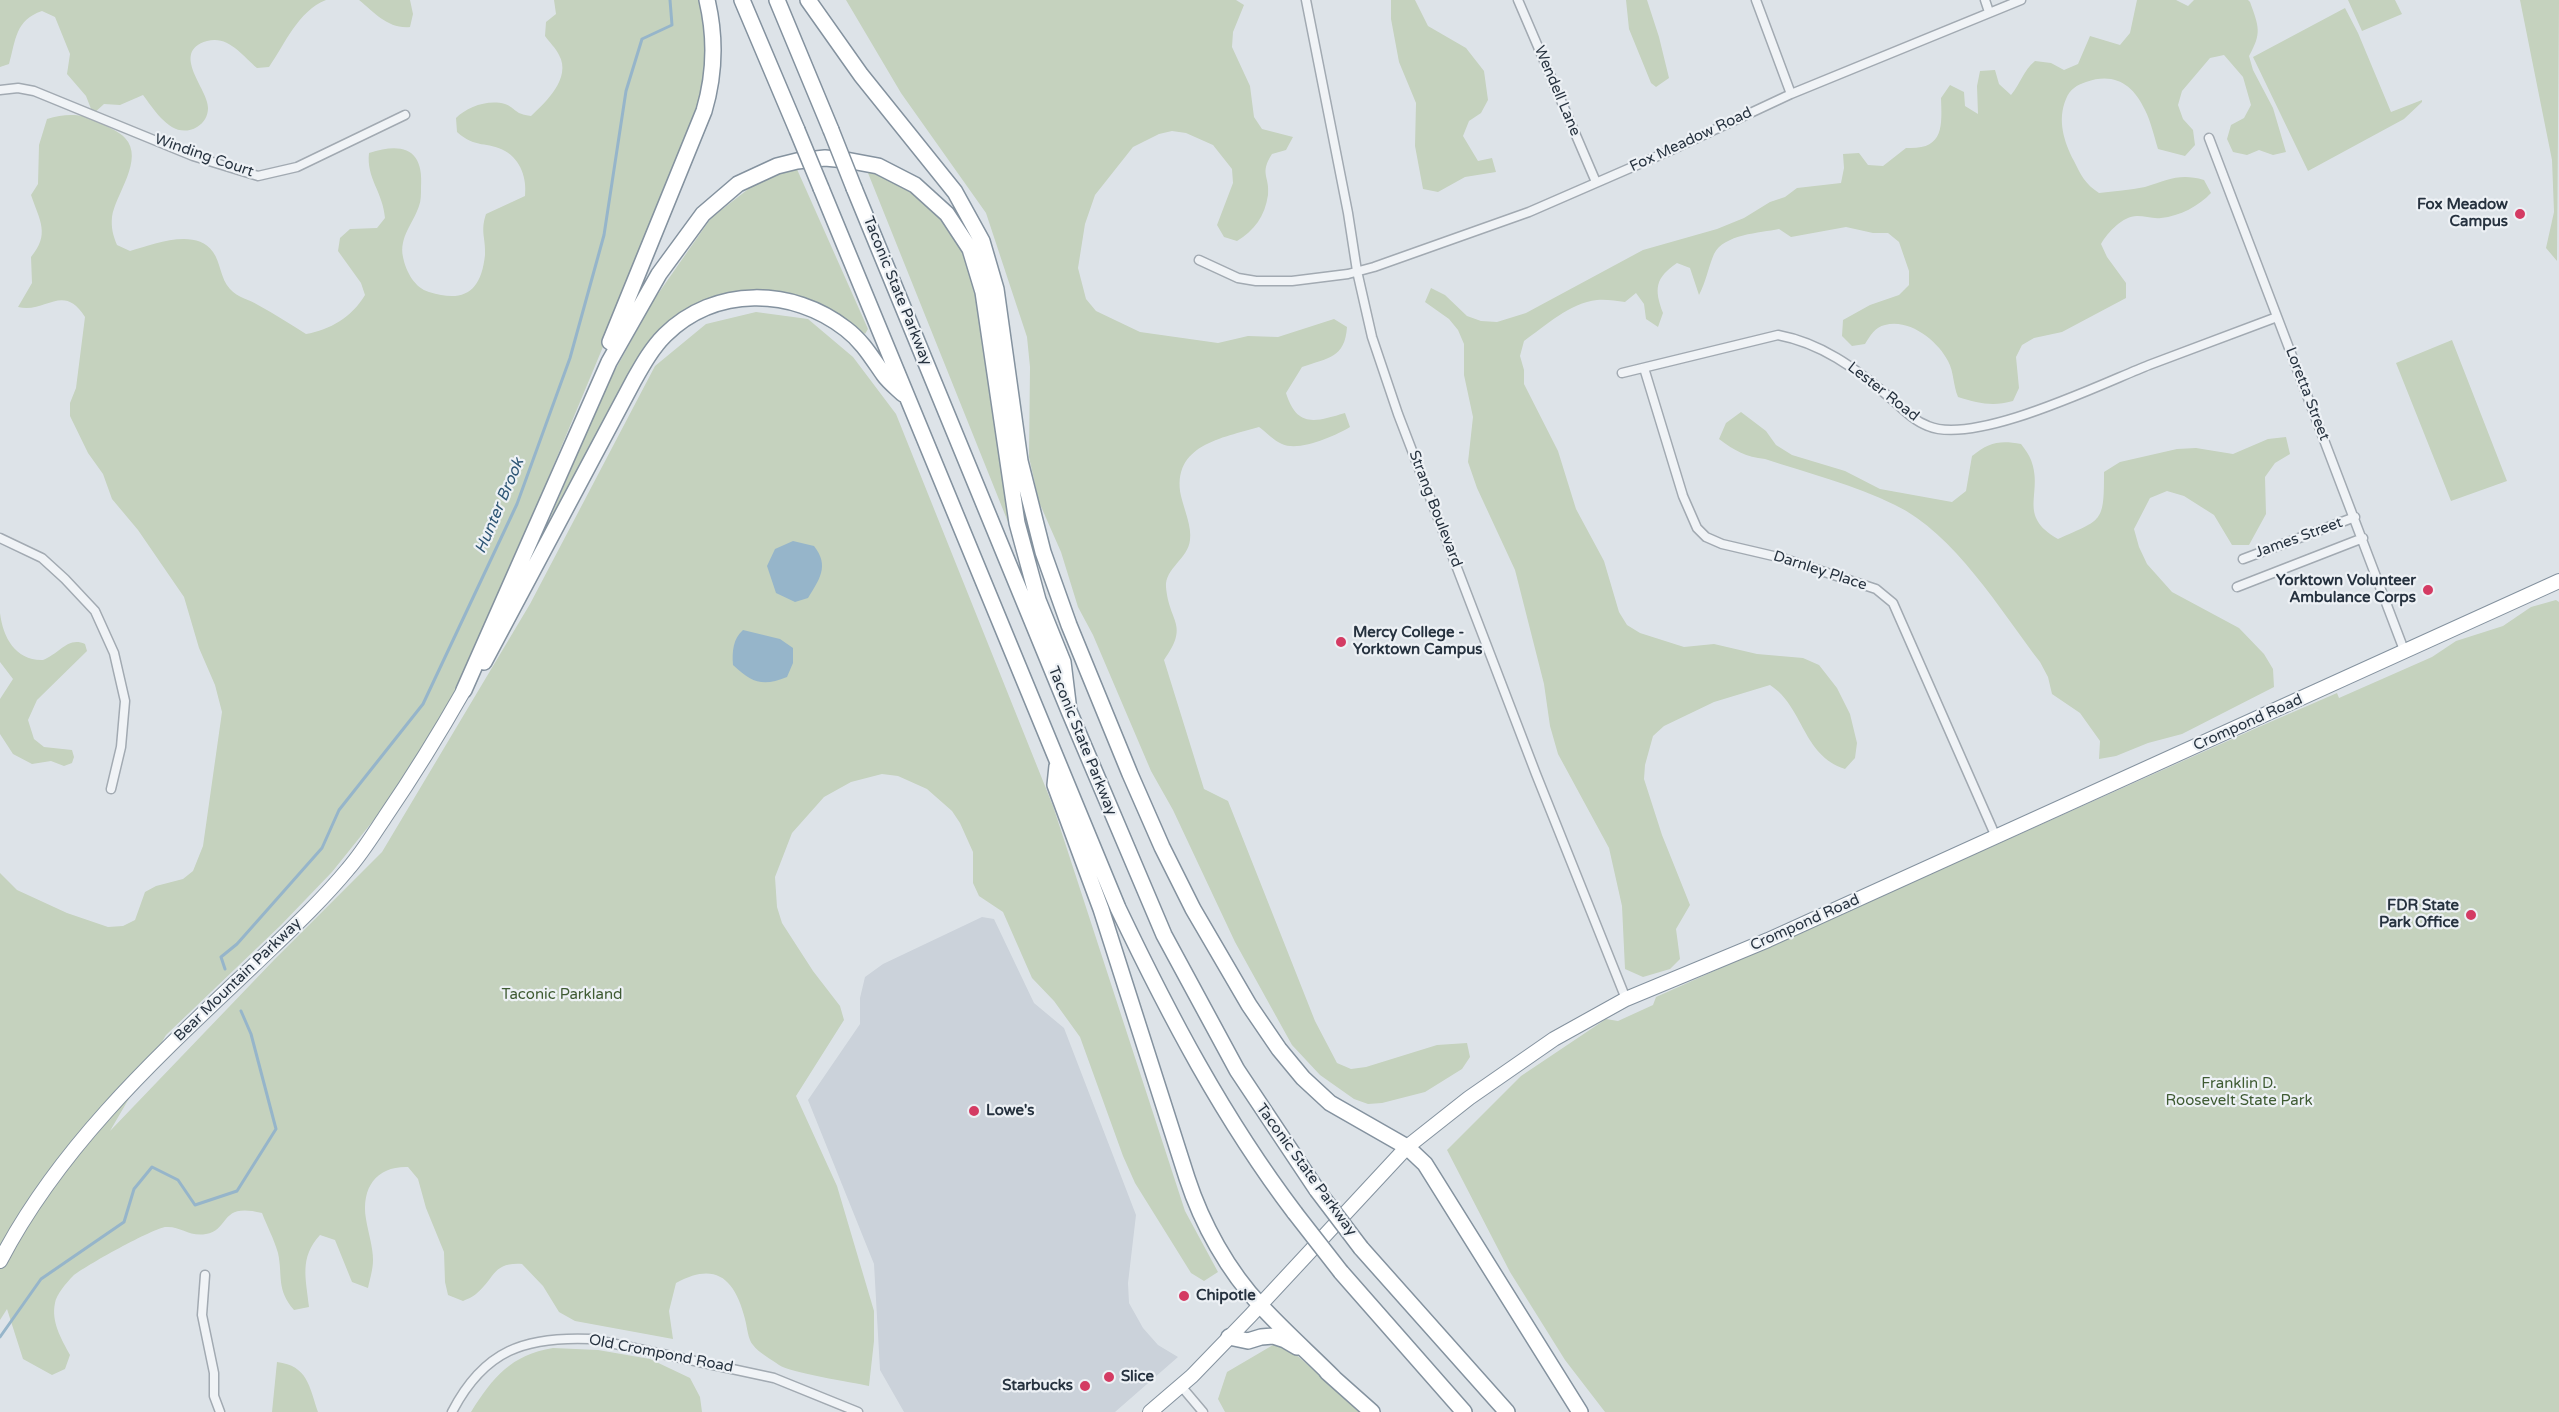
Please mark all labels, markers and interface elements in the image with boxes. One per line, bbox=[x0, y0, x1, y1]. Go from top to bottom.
street label: Wendell Lane bbox=[1530, 43, 1584, 139]
street label: Fox Meadow Road bbox=[1627, 104, 1755, 176]
street label: Winding Court bbox=[152, 131, 256, 181]
place label: Fox Meadow Campus bbox=[2417, 196, 2508, 231]
marker: Fox Meadow Campus bbox=[2513, 207, 2527, 221]
street label: Taconic State Parkway bbox=[859, 214, 935, 368]
street label: Loretta Street bbox=[2281, 345, 2333, 443]
street label: Lester Road bbox=[1844, 359, 1922, 425]
street label: Strang Boulevard bbox=[1405, 448, 1465, 570]
water label: Hunter Brook bbox=[471, 456, 529, 556]
street label: James Street bbox=[2253, 514, 2345, 562]
street label: Darnley Place bbox=[1771, 547, 1869, 595]
place label: Yorktown Volunteer Ambulance Corps bbox=[2276, 572, 2416, 607]
marker: Yorktown Volunteer Ambulance Corps bbox=[2421, 583, 2435, 597]
place label: Mercy College - Yorktown Campus bbox=[1353, 624, 1482, 659]
marker: Mercy College - Yorktown Campus bbox=[1334, 635, 1348, 649]
street label: Taconic State Parkway bbox=[1044, 664, 1120, 818]
street label: Crompond Road bbox=[2191, 691, 2305, 755]
street label: Crompond Road bbox=[1748, 891, 1862, 955]
place label: FDR State Park Office bbox=[2379, 897, 2459, 932]
marker: FDR State Park Office bbox=[2464, 908, 2478, 922]
street label: Bear Mountain Parkway bbox=[171, 915, 305, 1045]
park label: Taconic Parkland bbox=[502, 986, 622, 1004]
park label: Franklin D. Roosevelt State Park bbox=[2165, 1075, 2313, 1110]
street label: Taconic State Parkway bbox=[1252, 1100, 1360, 1240]
place label: Lowe's bbox=[986, 1102, 1034, 1120]
marker: Lowe's bbox=[967, 1104, 981, 1118]
place label: Chipotle bbox=[1196, 1287, 1256, 1305]
marker: Chipotle bbox=[1177, 1289, 1191, 1303]
street label: Old Crompond Road bbox=[587, 1331, 735, 1377]
place label: Slice bbox=[1121, 1368, 1154, 1386]
marker: Slice bbox=[1102, 1370, 1116, 1384]
place label: Starbucks bbox=[1002, 1377, 1073, 1395]
marker: Starbucks bbox=[1078, 1379, 1092, 1393]

